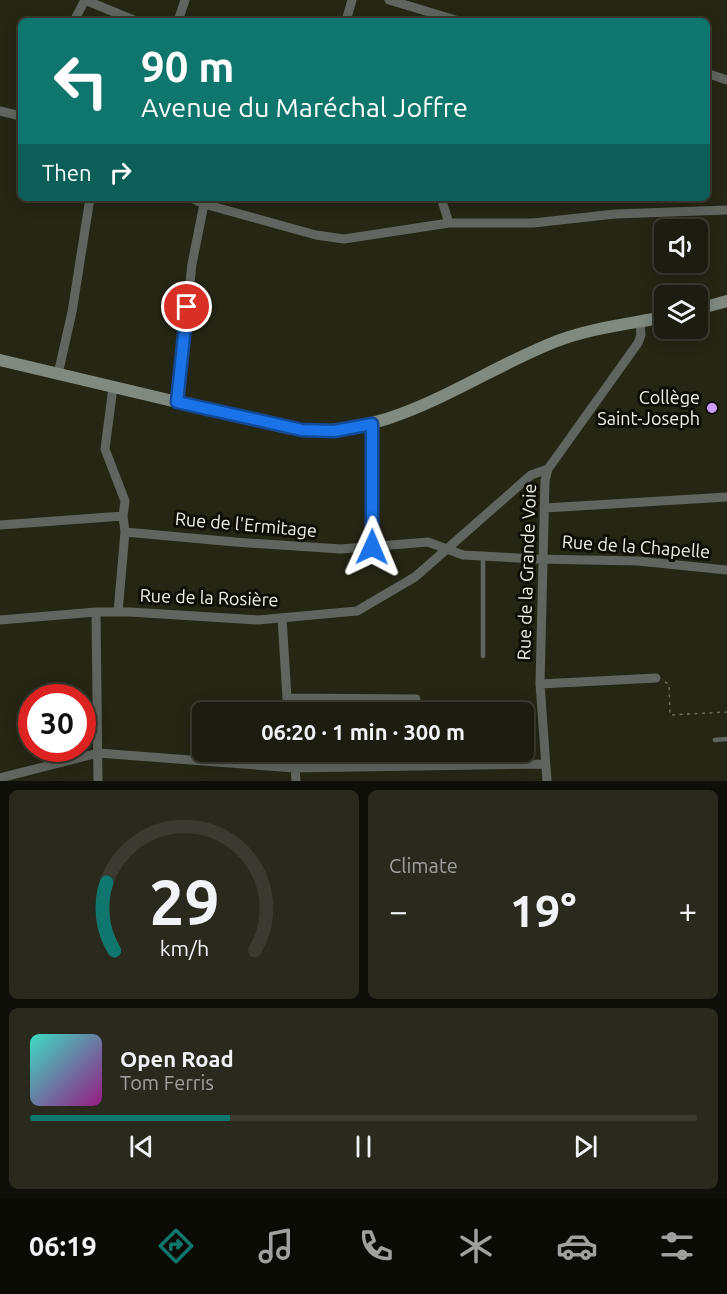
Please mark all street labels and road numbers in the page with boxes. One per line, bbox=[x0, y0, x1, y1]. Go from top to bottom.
street label: Rue de la Grande Voie bbox=[513, 483, 539, 661]
street label: Rue de l'Ermitage bbox=[174, 508, 318, 540]
street label: Rue de la Chapelle bbox=[561, 531, 711, 561]
street label: Rue de la Rosière bbox=[139, 585, 279, 609]

